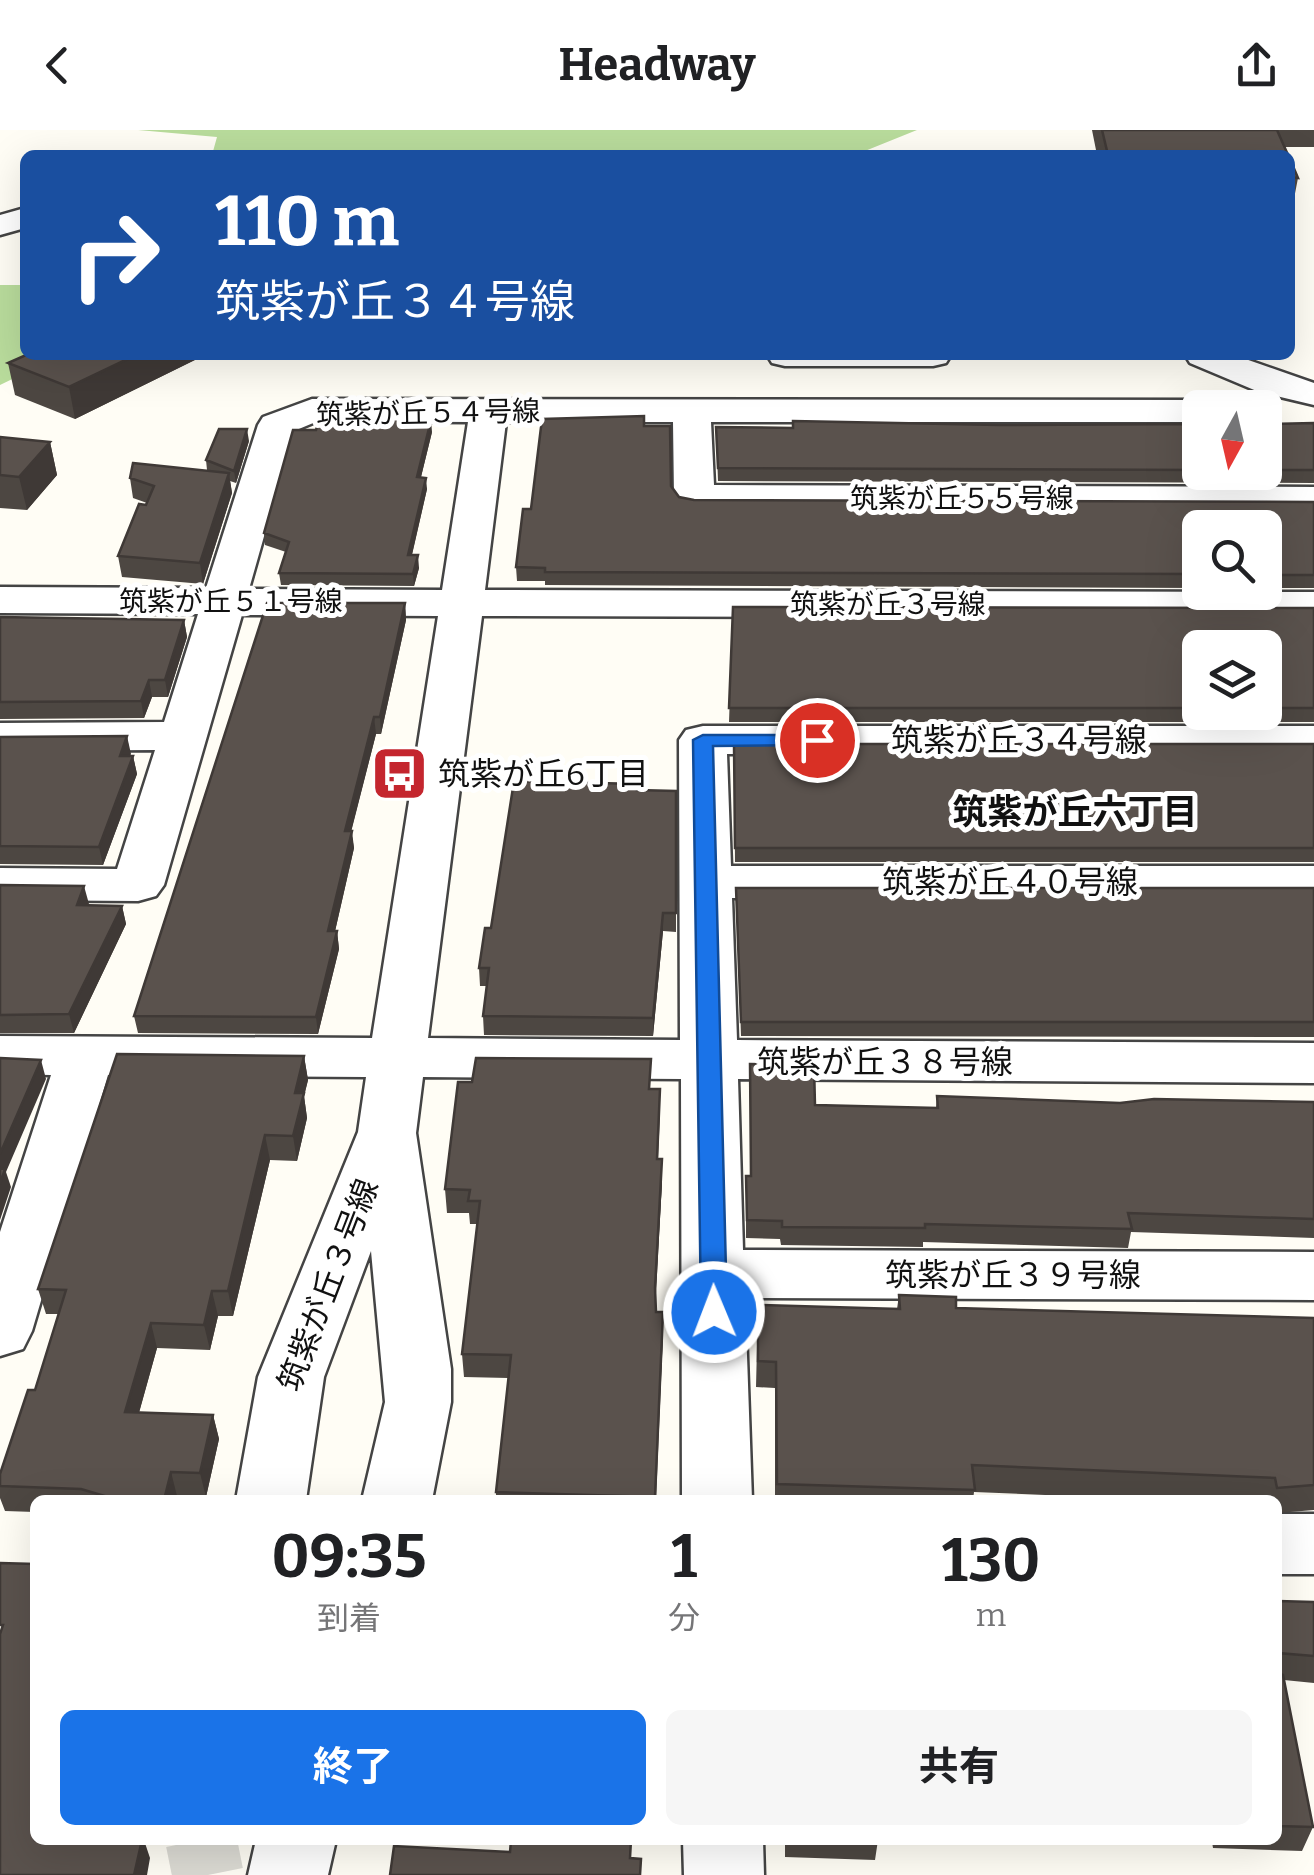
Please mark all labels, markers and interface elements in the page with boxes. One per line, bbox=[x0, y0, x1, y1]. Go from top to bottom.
icon: back bbox=[30, 38, 85, 93]
text: Headway bbox=[559, 38, 755, 92]
icon: share bbox=[1229, 38, 1284, 93]
text: 110 m bbox=[215, 180, 399, 264]
icon: right bbox=[50, 190, 180, 320]
text: 筑紫が丘３４号線 bbox=[215, 275, 575, 329]
north arrow bbox=[1182, 390, 1282, 490]
map controls bbox=[1182, 390, 1282, 730]
street label: 筑紫が丘５４号線 bbox=[316, 395, 540, 431]
street label: 筑紫が丘５５号線 bbox=[850, 482, 1074, 515]
button: search bbox=[1182, 510, 1282, 610]
street label: 筑紫が丘５１号線 bbox=[119, 585, 343, 618]
street label: 筑紫が丘３号線 bbox=[790, 588, 986, 621]
button: layers bbox=[1182, 630, 1282, 730]
pin bbox=[775, 698, 860, 783]
icon: arrive bbox=[790, 713, 845, 768]
street label: 筑紫が丘３４号線 bbox=[891, 721, 1147, 759]
bus stop icon: 筑紫が丘6丁目 bbox=[369, 744, 429, 804]
place label: 筑紫が丘6丁目 bbox=[438, 755, 649, 793]
district label: 筑紫が丘六丁目 bbox=[952, 791, 1198, 833]
street label: 筑紫が丘４０号線 bbox=[882, 863, 1138, 901]
street label: 筑紫が丘３８号線 bbox=[757, 1043, 1013, 1081]
street label: 筑紫が丘３号線 bbox=[270, 1174, 386, 1396]
street label: 筑紫が丘３９号線 bbox=[885, 1256, 1141, 1294]
position arrow bbox=[662, 1260, 766, 1364]
text: 09:35 bbox=[272, 1521, 427, 1593]
text: 1 bbox=[671, 1521, 697, 1593]
text: 130 bbox=[942, 1525, 1040, 1597]
text: m bbox=[976, 1596, 1006, 1634]
text: 到着 bbox=[317, 1599, 381, 1637]
text: 分 bbox=[668, 1599, 700, 1637]
button: 終了 bbox=[60, 1710, 646, 1825]
button: 共有 bbox=[666, 1710, 1252, 1825]

